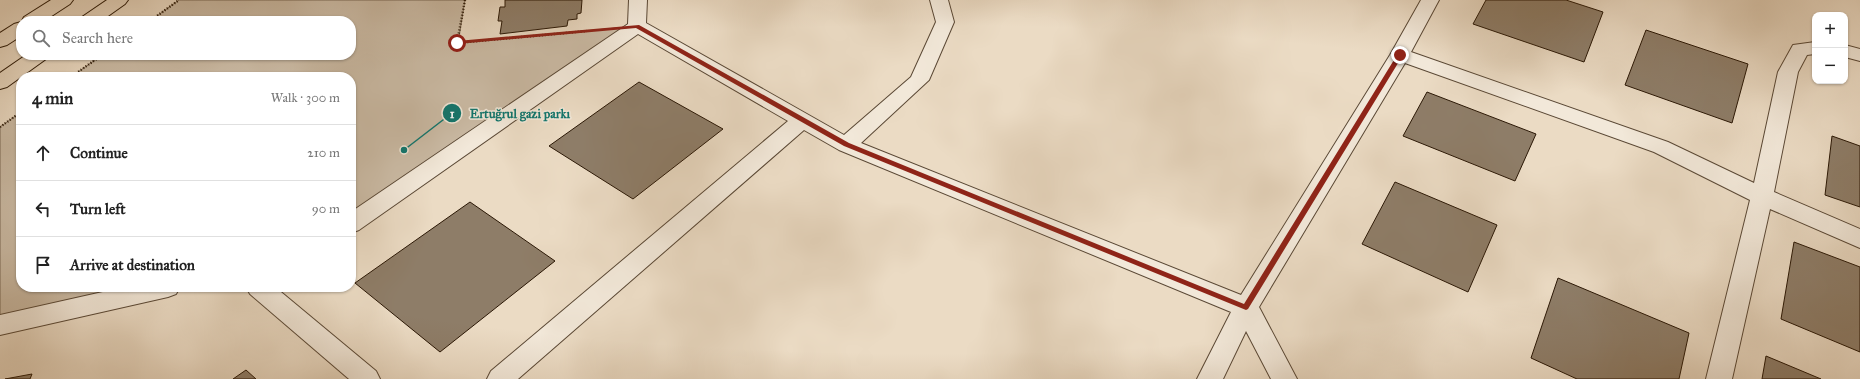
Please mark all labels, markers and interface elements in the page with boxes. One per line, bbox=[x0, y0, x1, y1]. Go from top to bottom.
map controls bbox=[1812, 12, 1848, 84]
button: + bbox=[1812, 12, 1848, 48]
search box bbox=[16, 16, 356, 60]
icon: search bbox=[30, 27, 52, 49]
text: Search here bbox=[62, 29, 133, 47]
route start bbox=[448, 34, 466, 52]
route end bbox=[1391, 46, 1409, 64]
button: − bbox=[1812, 48, 1848, 84]
text: 4 min bbox=[32, 88, 73, 109]
text: Walk · 300 m bbox=[271, 90, 340, 106]
callout: Ertuğrul gazi parkı bbox=[442, 101, 578, 126]
text: Ertuğrul gazi parkı bbox=[470, 106, 571, 122]
text: 1 bbox=[450, 107, 455, 121]
icon: ahead bbox=[32, 142, 54, 164]
text: Continue bbox=[70, 144, 128, 162]
text: 210 m bbox=[307, 145, 340, 161]
icon: left bbox=[32, 198, 54, 220]
text: Turn left bbox=[70, 200, 126, 218]
text: 90 m bbox=[312, 201, 340, 217]
icon: arrive bbox=[32, 254, 54, 276]
text: Arrive at destination bbox=[70, 256, 195, 274]

